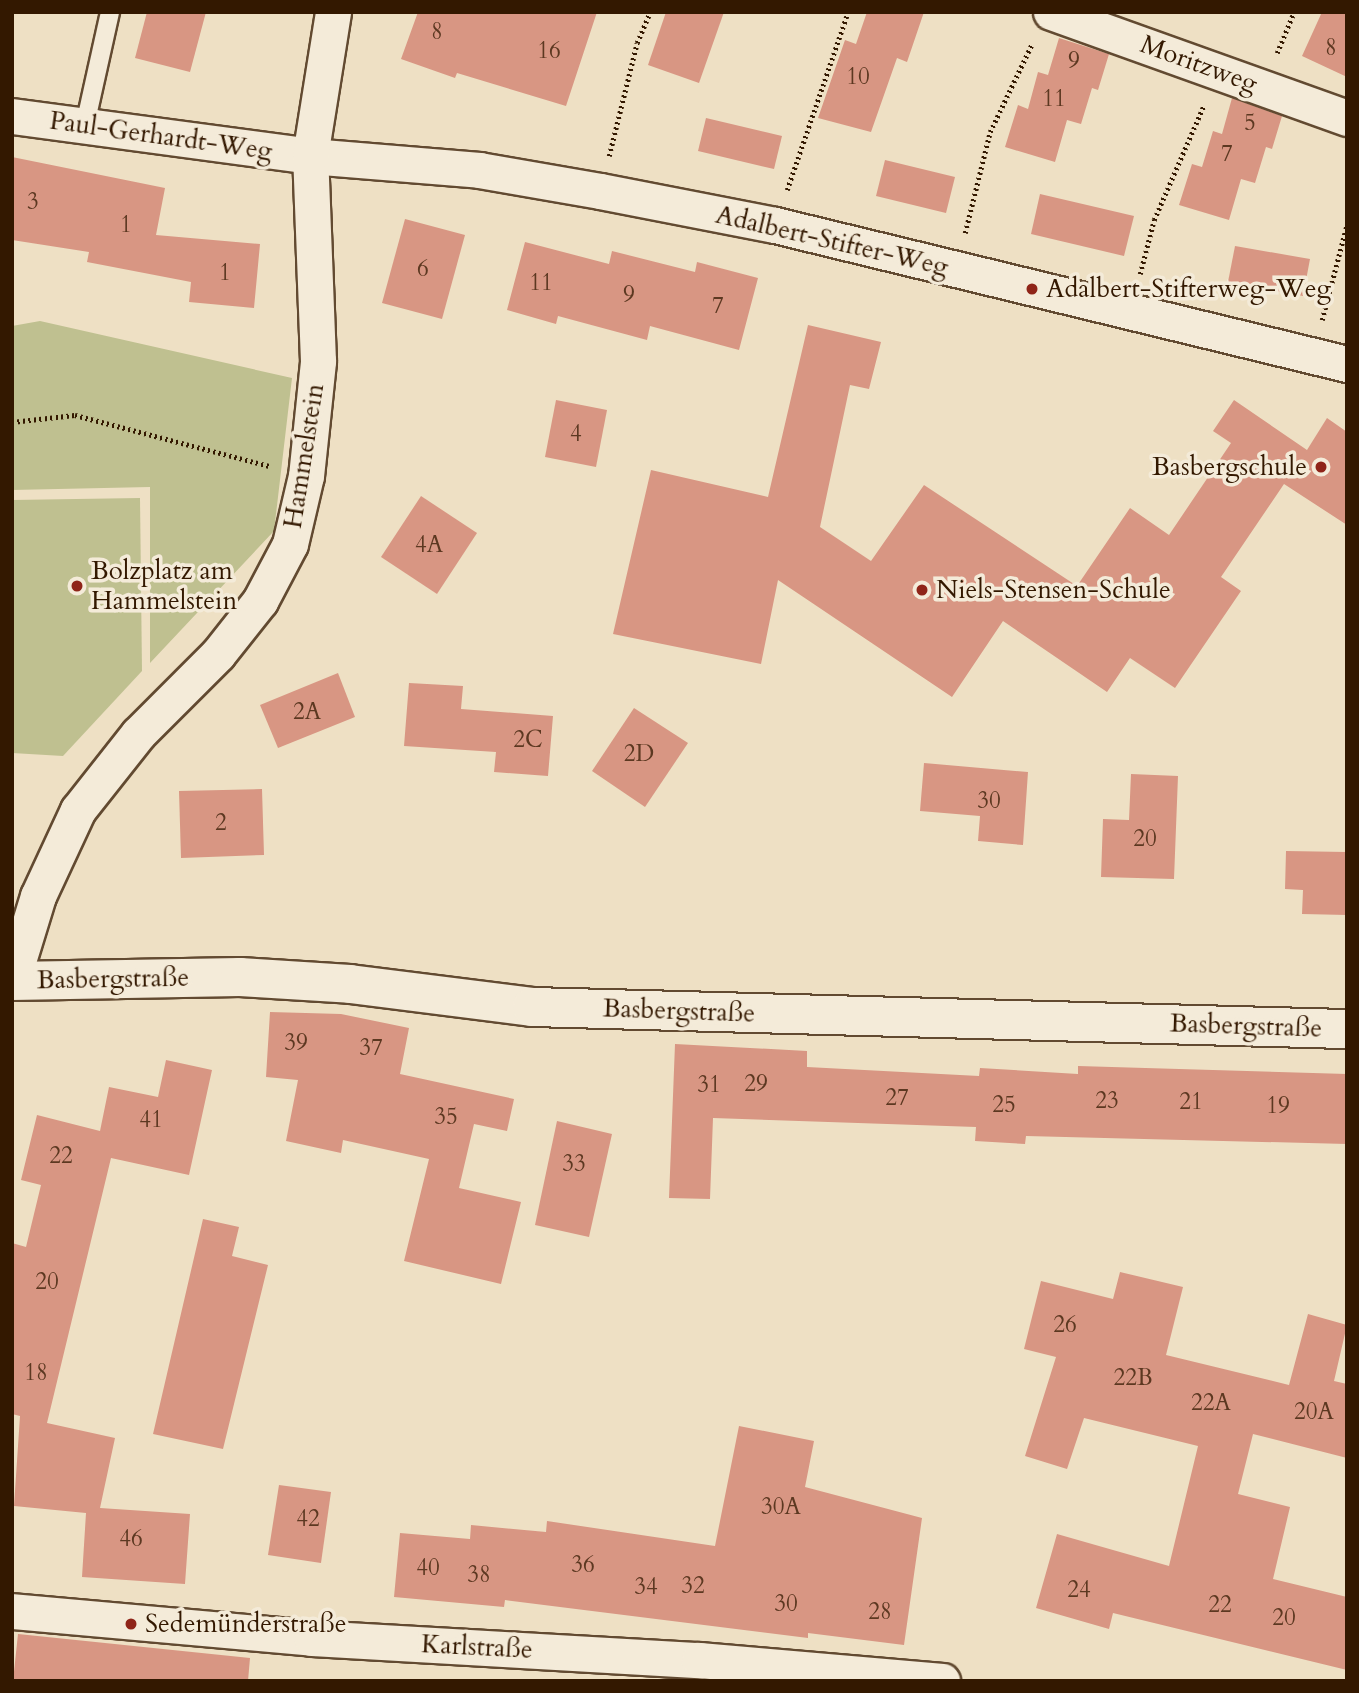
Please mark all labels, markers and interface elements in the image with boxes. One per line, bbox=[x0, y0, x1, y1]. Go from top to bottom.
house number: 8 bbox=[431, 18, 443, 46]
street label: Moritzweg bbox=[1136, 28, 1262, 100]
house number: 8 bbox=[1325, 34, 1337, 62]
house number: 16 bbox=[537, 37, 561, 65]
house number: 9 bbox=[1068, 47, 1080, 75]
house number: 10 bbox=[846, 63, 870, 91]
house number: 11 bbox=[1042, 85, 1066, 113]
street label: Paul-Gerhardt-Weg bbox=[48, 105, 274, 167]
house number: 5 bbox=[1244, 109, 1256, 137]
house number: 7 bbox=[1221, 140, 1233, 168]
house number: 3 bbox=[27, 188, 39, 216]
street label: Adalbert-Stifter-Weg bbox=[713, 199, 951, 283]
house number: 1 bbox=[120, 211, 132, 239]
house number: 6 bbox=[417, 255, 429, 283]
house number: 1 bbox=[219, 259, 231, 287]
house number: 11 bbox=[529, 269, 553, 297]
place label: Adalbert-Stifterweg-Weg bbox=[1046, 273, 1331, 305]
house number: 9 bbox=[623, 281, 635, 309]
marker: Adalbert-Stifterweg-Weg bbox=[1024, 281, 1040, 297]
house number: 7 bbox=[712, 292, 724, 320]
street label: Hammelstein bbox=[277, 381, 331, 531]
house number: 4 bbox=[570, 420, 582, 448]
place label: Basbergschule bbox=[1152, 451, 1307, 483]
marker: Basbergschule bbox=[1313, 459, 1329, 475]
house number: 4A bbox=[415, 531, 443, 559]
place label: Bolzplatz am Hammelstein bbox=[91, 555, 237, 616]
place label: Niels-Stensen-Schule bbox=[936, 574, 1171, 606]
marker: Bolzplatz am Hammelstein bbox=[69, 578, 85, 594]
marker: Niels-Stensen-Schule bbox=[914, 582, 930, 598]
house number: 2A bbox=[293, 698, 321, 726]
house number: 2C bbox=[513, 726, 543, 754]
house number: 2D bbox=[624, 740, 654, 768]
house number: 30 bbox=[977, 787, 1001, 815]
house number: 2 bbox=[215, 809, 227, 837]
house number: 20 bbox=[1133, 825, 1157, 853]
street label: Basbergstraße bbox=[37, 962, 189, 996]
street label: Basbergstraße bbox=[602, 993, 756, 1029]
street label: Basbergstraße bbox=[1169, 1008, 1323, 1044]
house number: 39 bbox=[284, 1029, 308, 1057]
house number: 37 bbox=[359, 1034, 383, 1062]
house number: 29 bbox=[744, 1070, 768, 1098]
house number: 31 bbox=[697, 1071, 721, 1099]
house number: 27 bbox=[885, 1084, 909, 1112]
house number: 23 bbox=[1095, 1087, 1119, 1115]
house number: 21 bbox=[1179, 1088, 1203, 1116]
house number: 25 bbox=[992, 1091, 1016, 1119]
house number: 19 bbox=[1266, 1092, 1290, 1120]
house number: 35 bbox=[434, 1103, 458, 1131]
house number: 41 bbox=[139, 1106, 163, 1134]
house number: 22 bbox=[49, 1142, 73, 1170]
house number: 33 bbox=[562, 1150, 586, 1178]
house number: 20 bbox=[35, 1268, 59, 1296]
house number: 26 bbox=[1053, 1311, 1077, 1339]
house number: 18 bbox=[24, 1359, 48, 1387]
house number: 22B bbox=[1113, 1364, 1153, 1392]
house number: 22A bbox=[1191, 1389, 1231, 1417]
house number: 20A bbox=[1294, 1398, 1334, 1426]
house number: 30A bbox=[761, 1493, 801, 1521]
house number: 42 bbox=[296, 1505, 320, 1533]
house number: 46 bbox=[119, 1525, 143, 1553]
house number: 36 bbox=[571, 1551, 595, 1579]
house number: 40 bbox=[416, 1554, 440, 1582]
house number: 38 bbox=[467, 1561, 491, 1589]
house number: 32 bbox=[681, 1572, 705, 1600]
house number: 34 bbox=[634, 1573, 658, 1601]
house number: 24 bbox=[1067, 1576, 1091, 1604]
house number: 30 bbox=[774, 1590, 798, 1618]
house number: 22 bbox=[1208, 1591, 1232, 1619]
house number: 28 bbox=[868, 1598, 892, 1626]
house number: 20 bbox=[1272, 1604, 1296, 1632]
place label: Sedemünderstraße bbox=[145, 1608, 347, 1640]
marker: Sedemünderstraße bbox=[123, 1616, 139, 1632]
street label: Karlstraße bbox=[420, 1629, 534, 1665]

